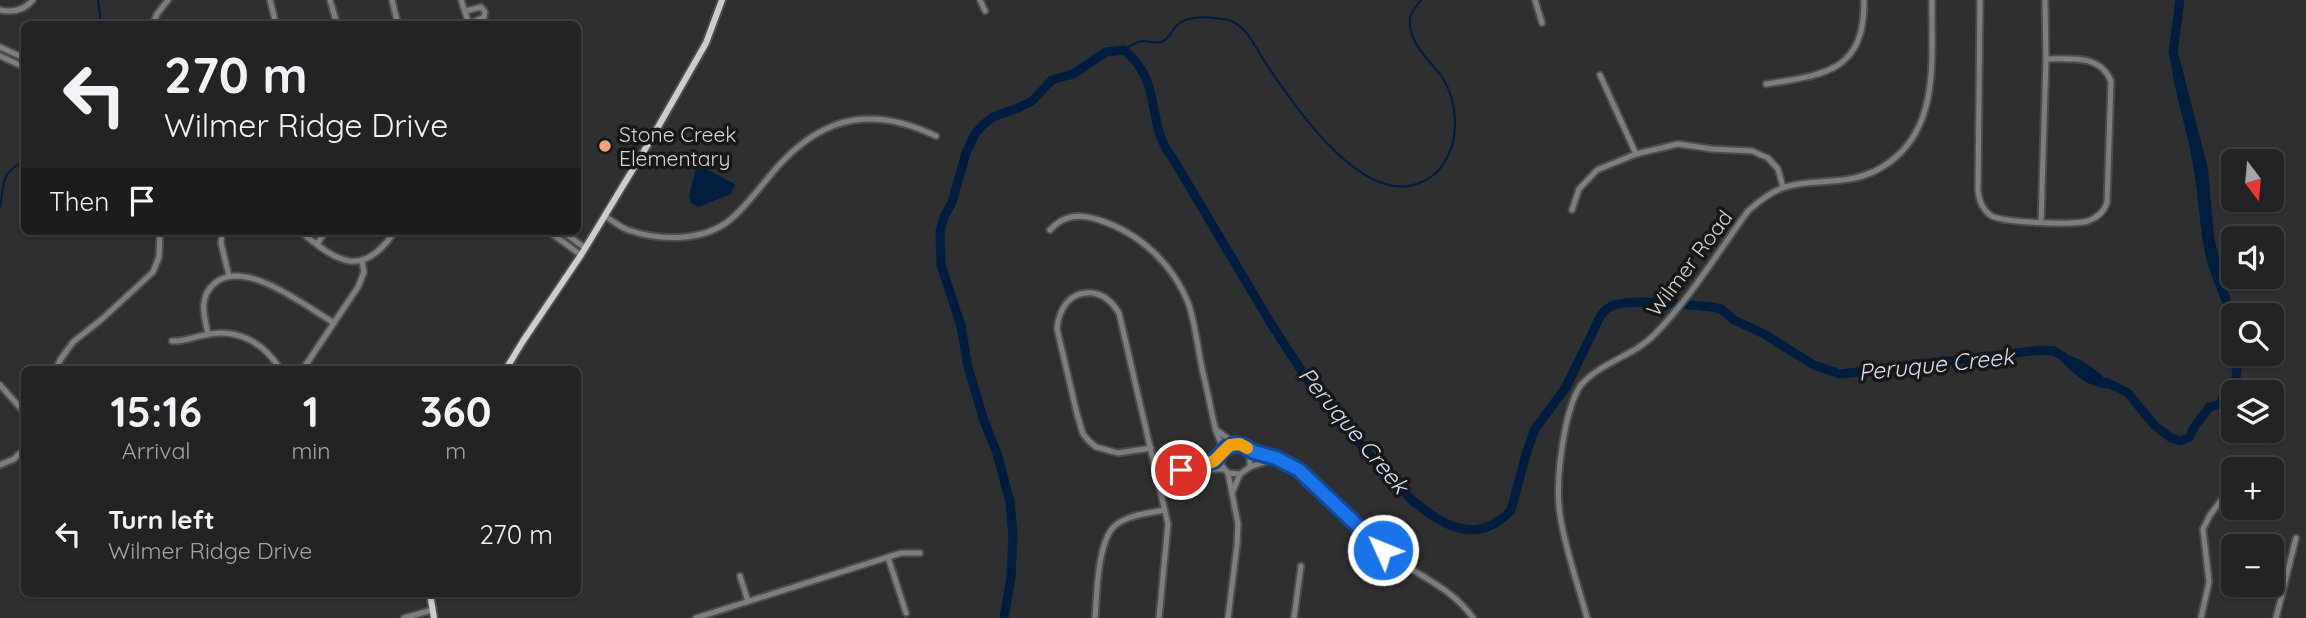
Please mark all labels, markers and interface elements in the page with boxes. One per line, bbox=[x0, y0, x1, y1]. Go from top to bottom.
text: 270 m bbox=[164, 44, 308, 105]
icon: left bbox=[49, 49, 140, 140]
text: Wilmer Ridge Drive bbox=[164, 105, 448, 145]
place label: Stone Creek Elementary bbox=[619, 121, 737, 171]
marker: Stone Creek Elementary bbox=[597, 138, 613, 154]
north arrow bbox=[2221, 149, 2284, 212]
map controls bbox=[2221, 149, 2284, 597]
icon: arrive bbox=[123, 182, 161, 220]
text: Then bbox=[49, 185, 109, 218]
street label: Wilmer Road bbox=[1641, 205, 1737, 321]
button: sound bbox=[2221, 226, 2284, 289]
button: search bbox=[2221, 303, 2284, 366]
water label: Peruque Creek bbox=[1857, 341, 2017, 387]
water label: Peruque Creek bbox=[1293, 361, 1416, 501]
button: layers bbox=[2221, 380, 2284, 443]
text: 15:16 bbox=[110, 385, 202, 438]
text: 1 bbox=[303, 385, 319, 438]
text: 360 bbox=[420, 385, 492, 438]
text: Arrival bbox=[122, 436, 191, 465]
text: min bbox=[291, 436, 331, 465]
text: m bbox=[445, 436, 466, 465]
pin bbox=[1151, 440, 1211, 500]
icon: arrive bbox=[1162, 451, 1200, 489]
button: + bbox=[2221, 457, 2284, 520]
text: Turn left bbox=[108, 503, 215, 536]
position arrow bbox=[1346, 513, 1420, 587]
icon: left bbox=[49, 515, 87, 553]
text: 270 m bbox=[479, 518, 553, 551]
button: − bbox=[2221, 534, 2284, 597]
text: Wilmer Ridge Drive bbox=[108, 536, 312, 565]

